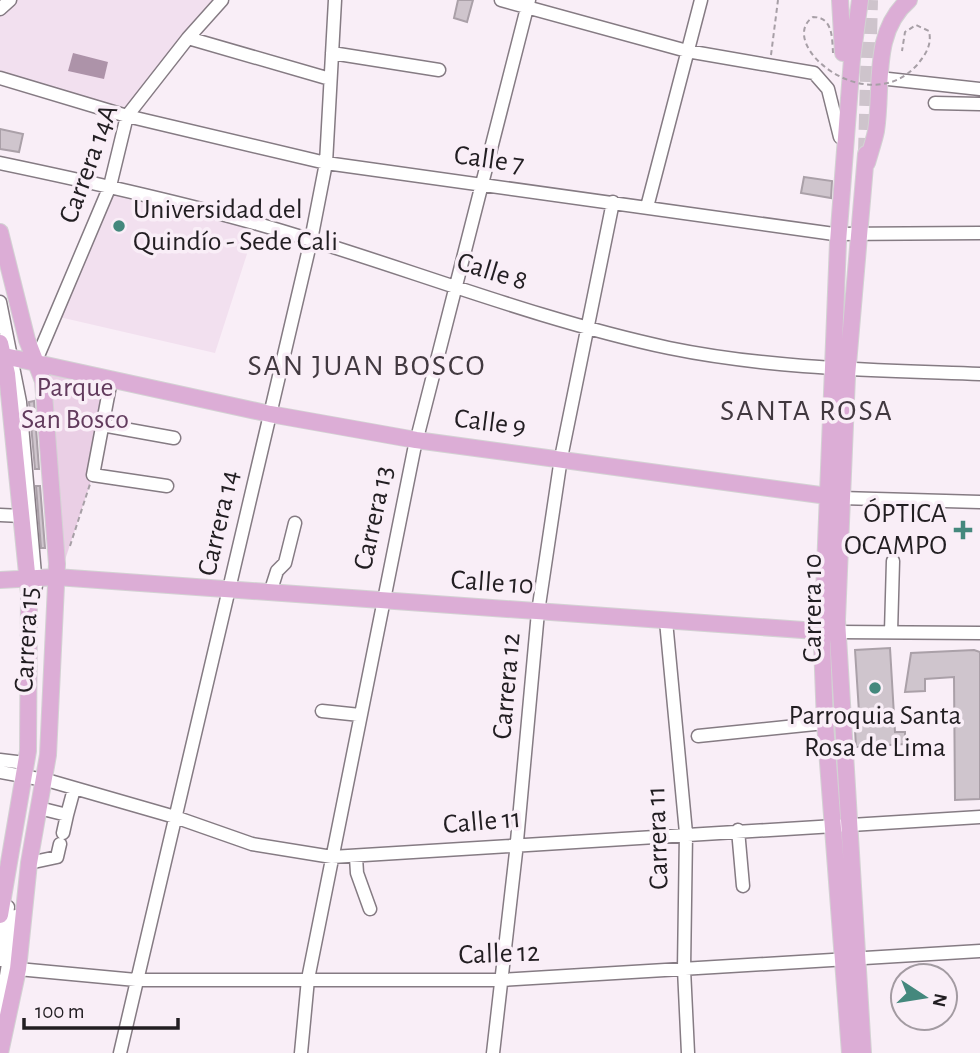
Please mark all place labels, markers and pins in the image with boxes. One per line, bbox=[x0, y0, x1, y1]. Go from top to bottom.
place label: Universidad del Quindío - Sede Cali bbox=[133, 196, 338, 256]
marker: Universidad del Quindío - Sede Cali bbox=[111, 218, 127, 234]
place label: ÓPTICA OCAMPO bbox=[844, 497, 947, 560]
marker: ÓPTICA OCAMPO bbox=[953, 520, 973, 540]
marker: Parroquia Santa Rosa de Lima bbox=[867, 680, 883, 696]
place label: Parroquia Santa Rosa de Lima bbox=[789, 702, 961, 762]

